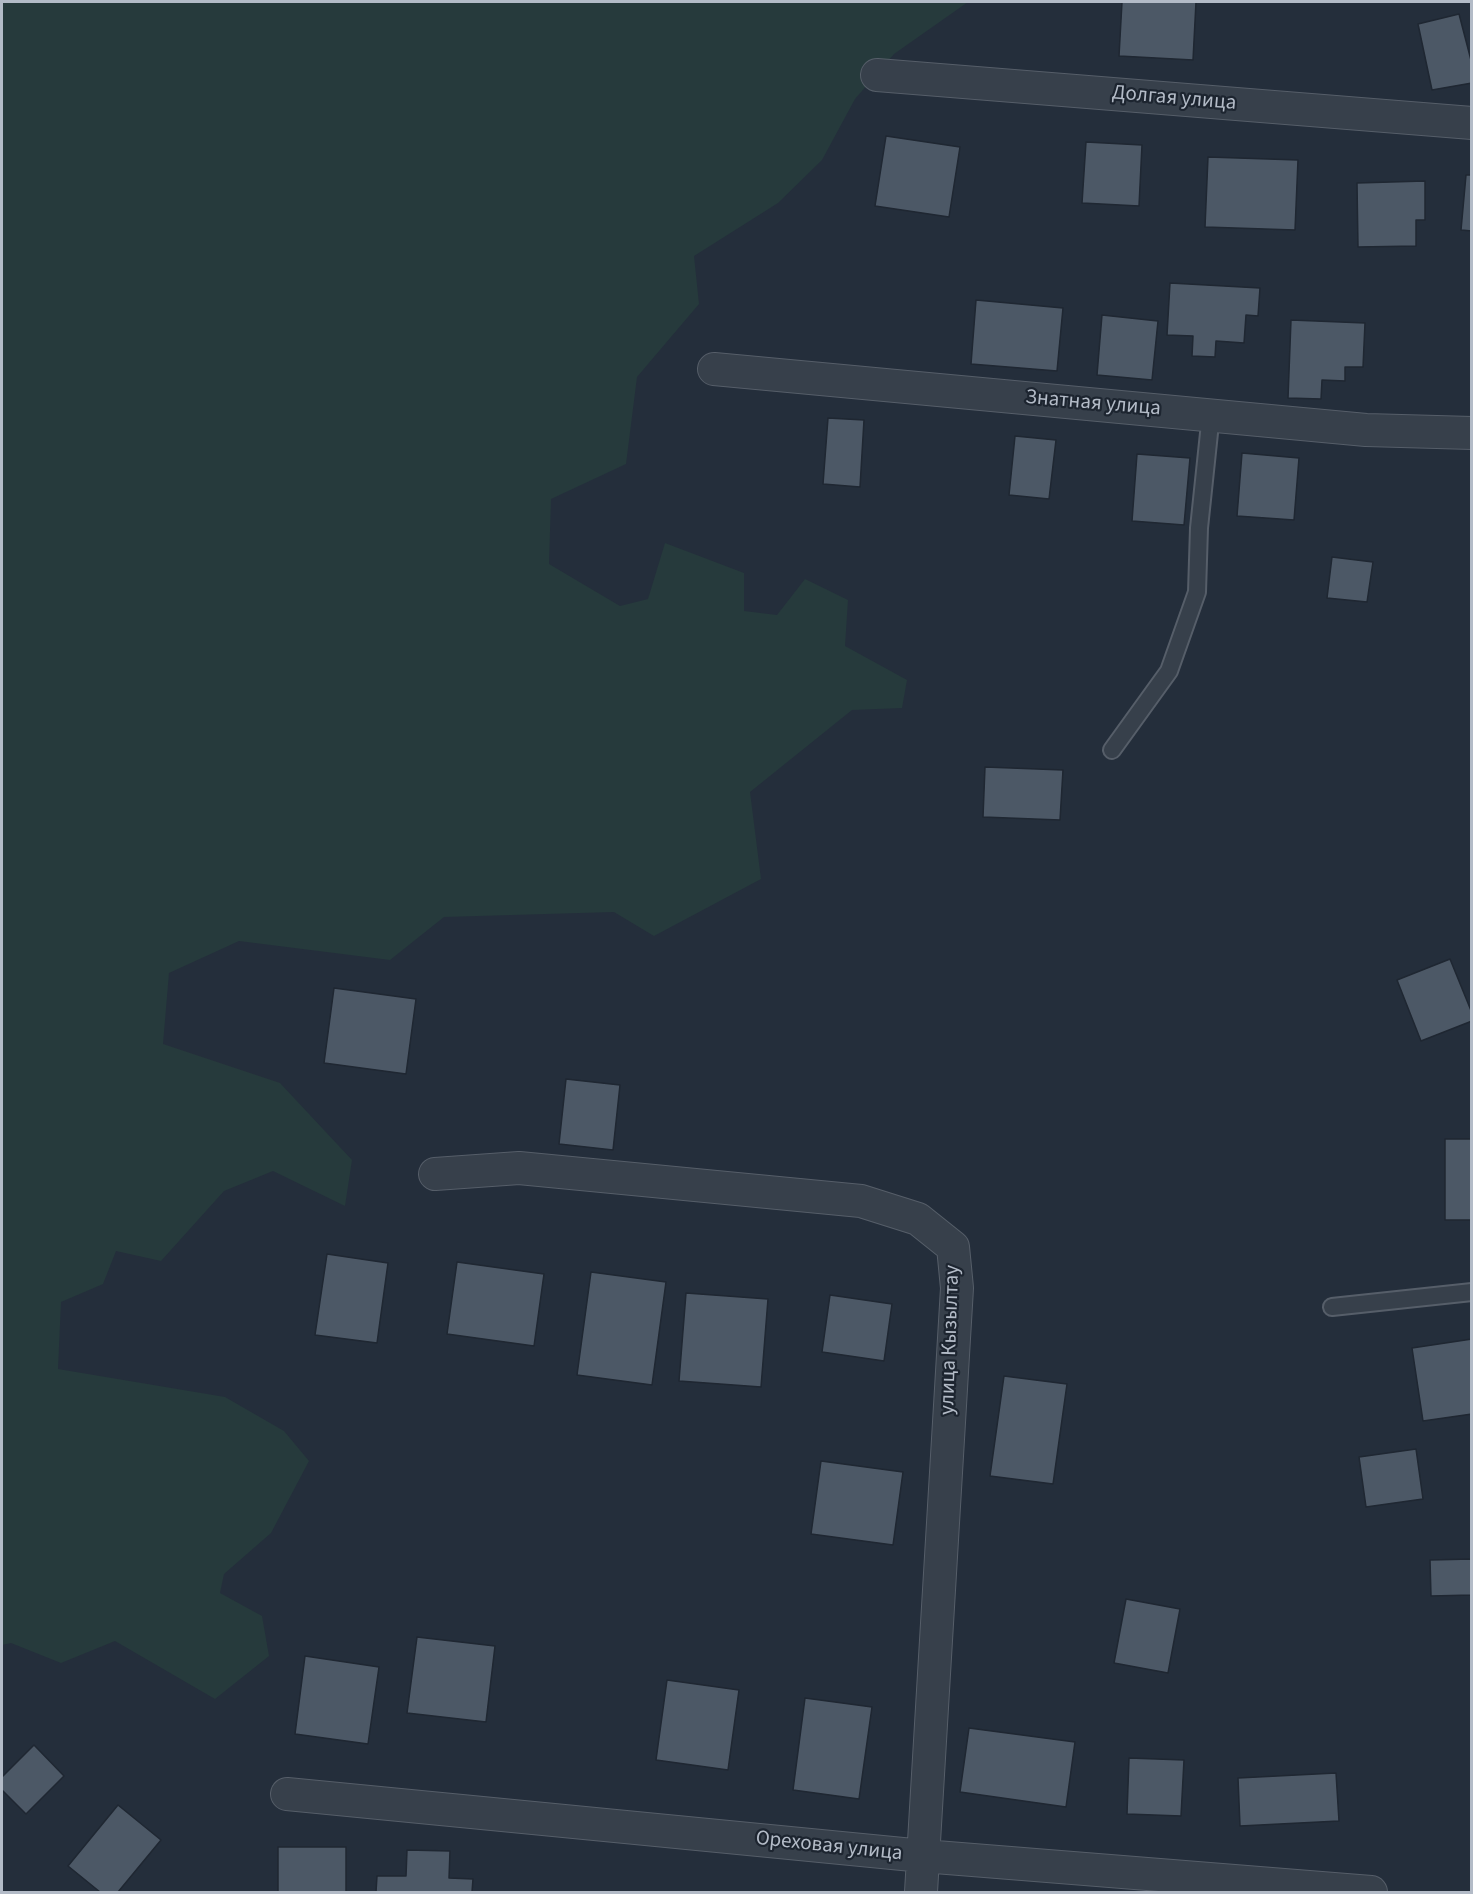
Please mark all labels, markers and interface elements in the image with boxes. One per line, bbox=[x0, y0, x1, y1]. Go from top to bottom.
street label: Долгая улица bbox=[1111, 81, 1237, 117]
street label: Знатная улица bbox=[1024, 386, 1162, 422]
street label: улица Кызылтау bbox=[936, 1265, 966, 1415]
street label: Ореховая улица bbox=[754, 1827, 904, 1867]

